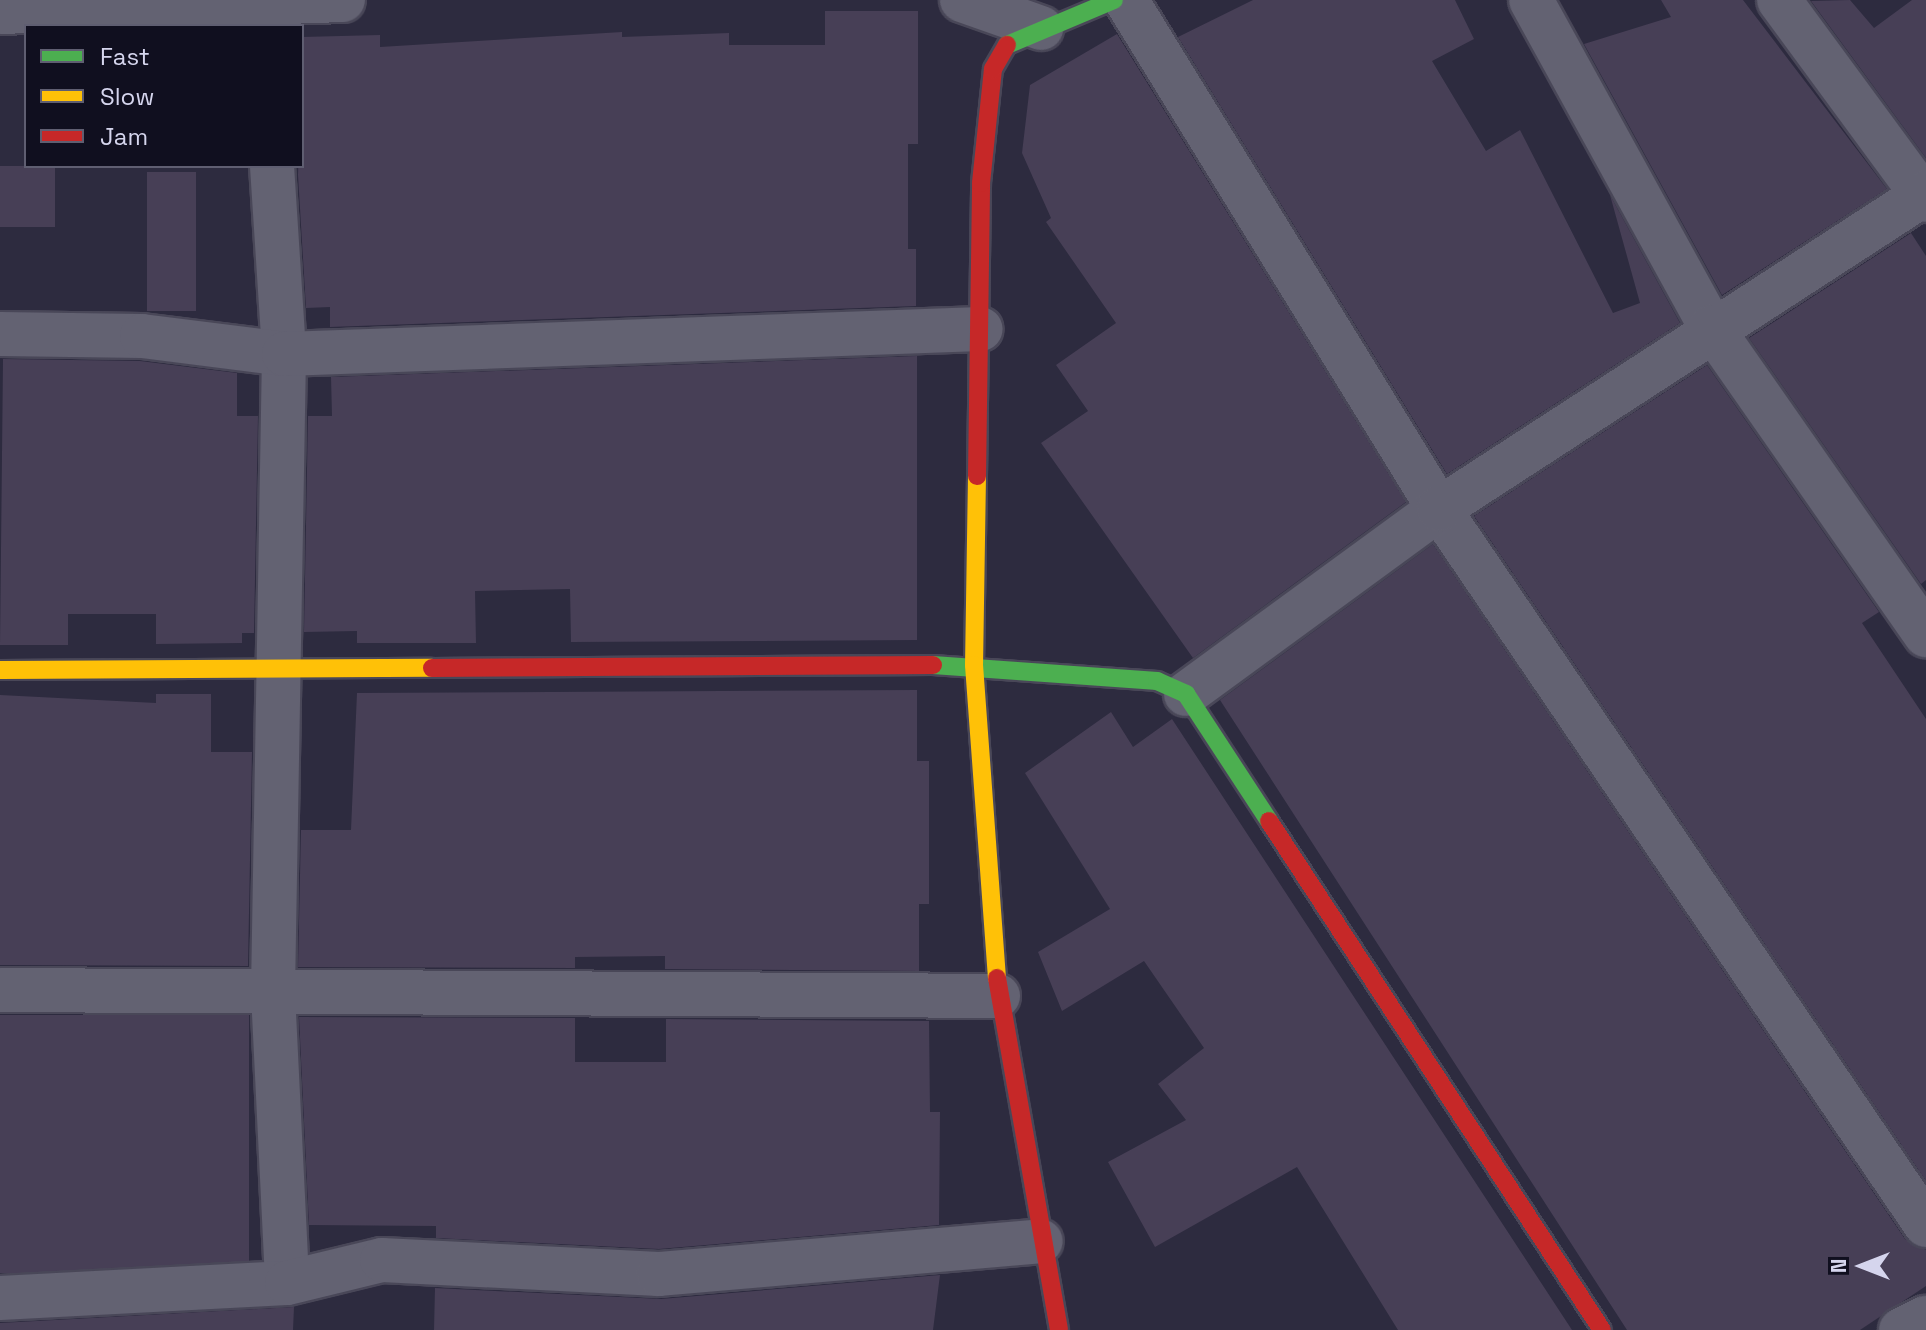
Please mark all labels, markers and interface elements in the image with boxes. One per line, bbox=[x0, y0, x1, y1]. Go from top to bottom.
legend bbox=[24, 24, 304, 168]
text: Fast bbox=[100, 41, 150, 72]
text: Slow bbox=[100, 81, 154, 112]
text: Jam bbox=[100, 121, 148, 152]
north arrow bbox=[1822, 1226, 1902, 1306]
text: N bbox=[1824, 1259, 1852, 1273]

